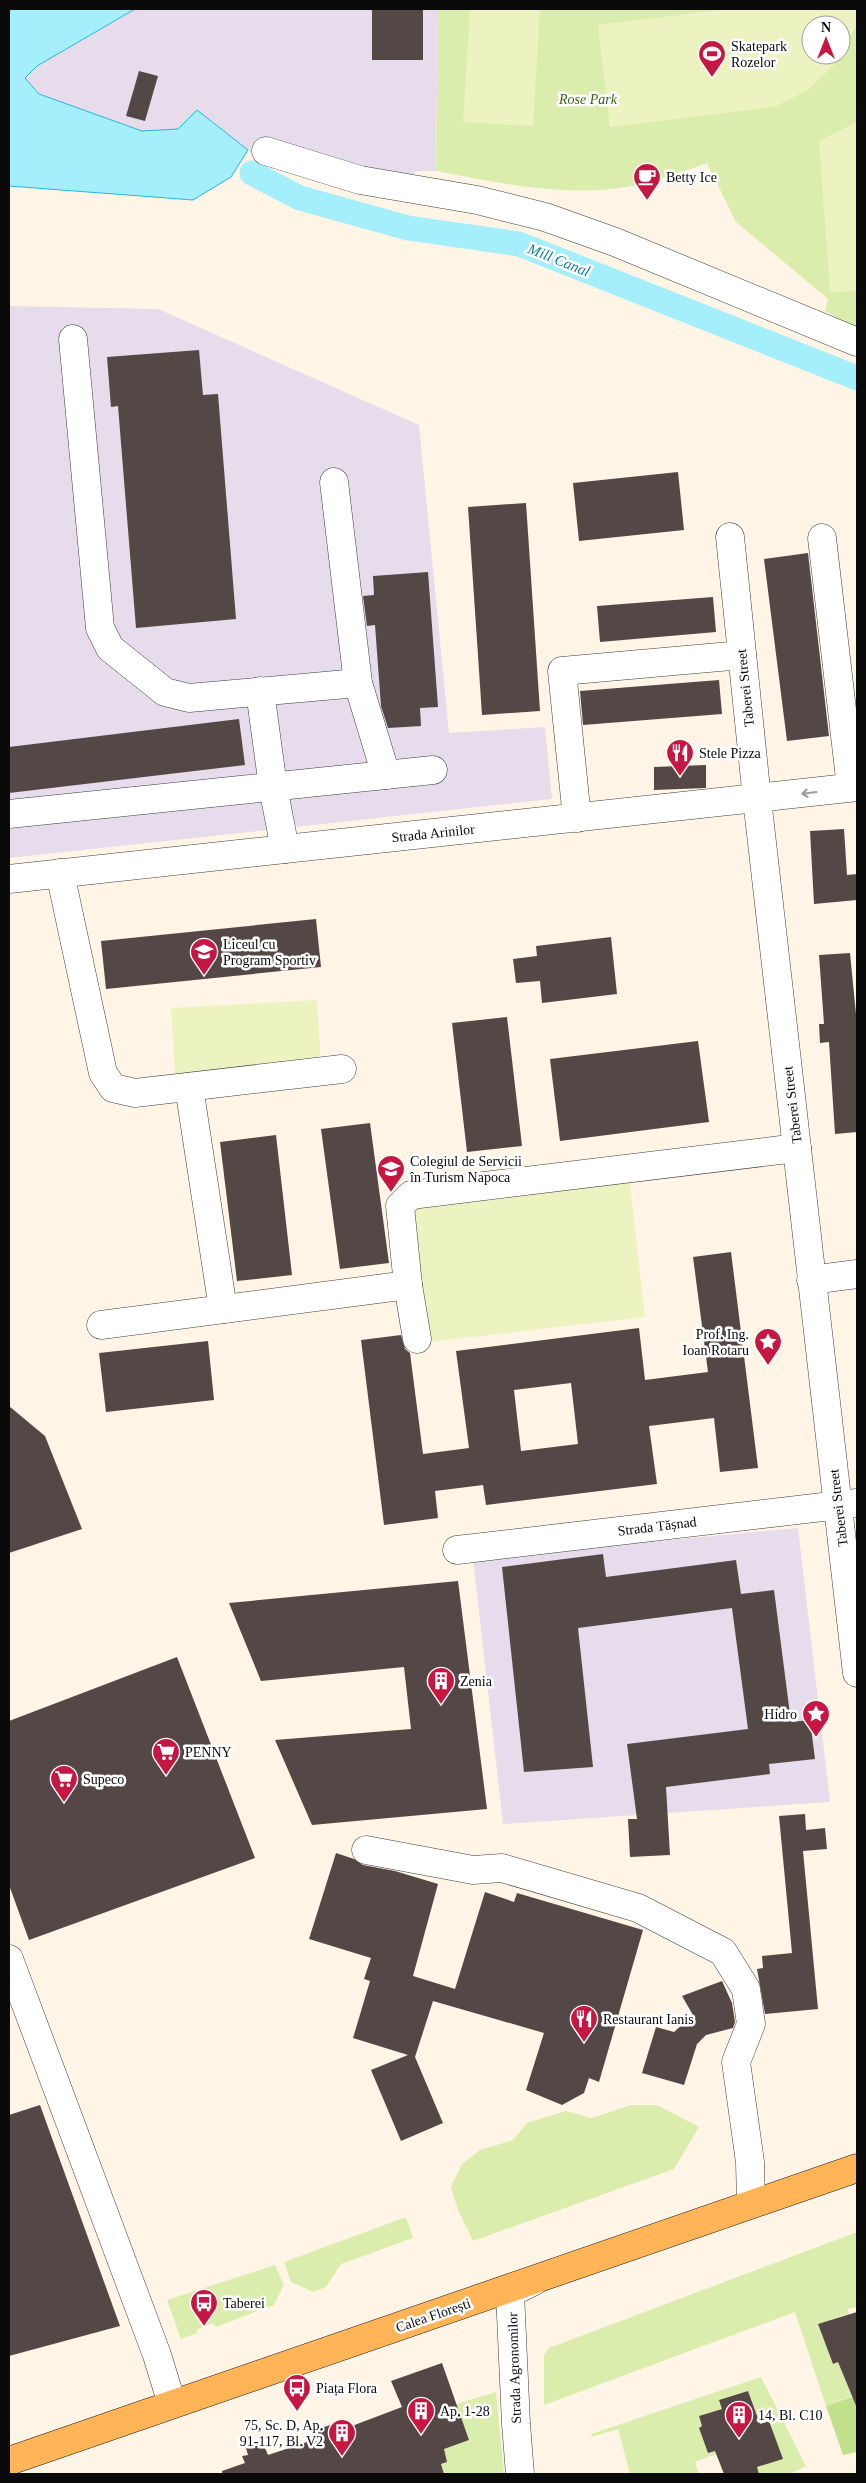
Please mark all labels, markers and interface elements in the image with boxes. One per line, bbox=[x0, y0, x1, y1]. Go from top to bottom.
north arrow bbox=[801, 15, 851, 65]
text: N bbox=[821, 20, 831, 35]
sports icon: Skatepark Rozelor bbox=[697, 39, 727, 78]
place label: Skatepark Rozelor bbox=[731, 39, 787, 70]
park label: Rose Park bbox=[558, 92, 618, 107]
cafe icon: Betty Ice bbox=[632, 162, 662, 201]
place label: Betty Ice bbox=[666, 170, 717, 185]
water label: Mill Canal bbox=[525, 240, 592, 280]
street label: Taberei Street bbox=[734, 648, 757, 727]
restaurant icon: Stele Pizza bbox=[665, 738, 695, 777]
place label: Stele Pizza bbox=[699, 746, 762, 761]
one-way arrow bbox=[801, 788, 817, 798]
street label: Strada Arinilor bbox=[391, 822, 476, 845]
school or university icon: Liceul cu Program Sportiv bbox=[189, 937, 219, 976]
place label: Liceul cu Program Sportiv bbox=[223, 937, 316, 968]
street label: Taberei Street bbox=[780, 1065, 805, 1145]
school or university icon: Colegiul de Servicii în Turism Napoca bbox=[376, 1154, 406, 1193]
place label: Colegiul de Servicii în Turism Napoca bbox=[409, 1154, 522, 1185]
place label: Prof. Ing. Ioan Rotaru bbox=[683, 1327, 749, 1358]
place icon: Prof. Ing. Ioan Rotaru bbox=[753, 1327, 783, 1366]
street label: Taberei Street bbox=[826, 1468, 851, 1548]
street label: Strada Tășnad bbox=[617, 1514, 698, 1540]
building icon: Zenia bbox=[426, 1666, 456, 1705]
place label: Zenia bbox=[460, 1674, 493, 1689]
place icon: Hidro bbox=[801, 1699, 831, 1738]
place label: Hidro bbox=[764, 1707, 797, 1722]
supermarket icon: PENNY bbox=[151, 1737, 181, 1776]
place label: PENNY bbox=[185, 1745, 232, 1760]
supermarket icon: Supeco bbox=[49, 1764, 79, 1803]
place label: Supeco bbox=[83, 1772, 124, 1787]
restaurant icon: Restaurant Ianis bbox=[569, 2004, 599, 2043]
place label: Restaurant Ianis bbox=[603, 2012, 694, 2027]
bus stop icon: Taberei bbox=[189, 2288, 219, 2327]
place label: Taberei bbox=[223, 2296, 265, 2311]
street label: Calea Florești bbox=[394, 2296, 473, 2336]
street label: Strada Agronomilor bbox=[505, 2312, 524, 2424]
bus stop icon: Piața Flora bbox=[282, 2373, 312, 2412]
place label: Piața Flora bbox=[316, 2381, 378, 2397]
building icon: Ap. 1-28 bbox=[406, 2396, 436, 2435]
building icon: 14, Bl. C10 bbox=[724, 2400, 754, 2439]
place label: Ap. 1-28 bbox=[440, 2404, 490, 2419]
place label: 14, Bl. C10 bbox=[758, 2408, 823, 2423]
place label: 75, Sc. D, Ap. 91-117, Bl. V2 bbox=[240, 2418, 323, 2449]
building icon: 75, Sc. D, Ap. 91-117, Bl. V2 bbox=[327, 2418, 357, 2457]

